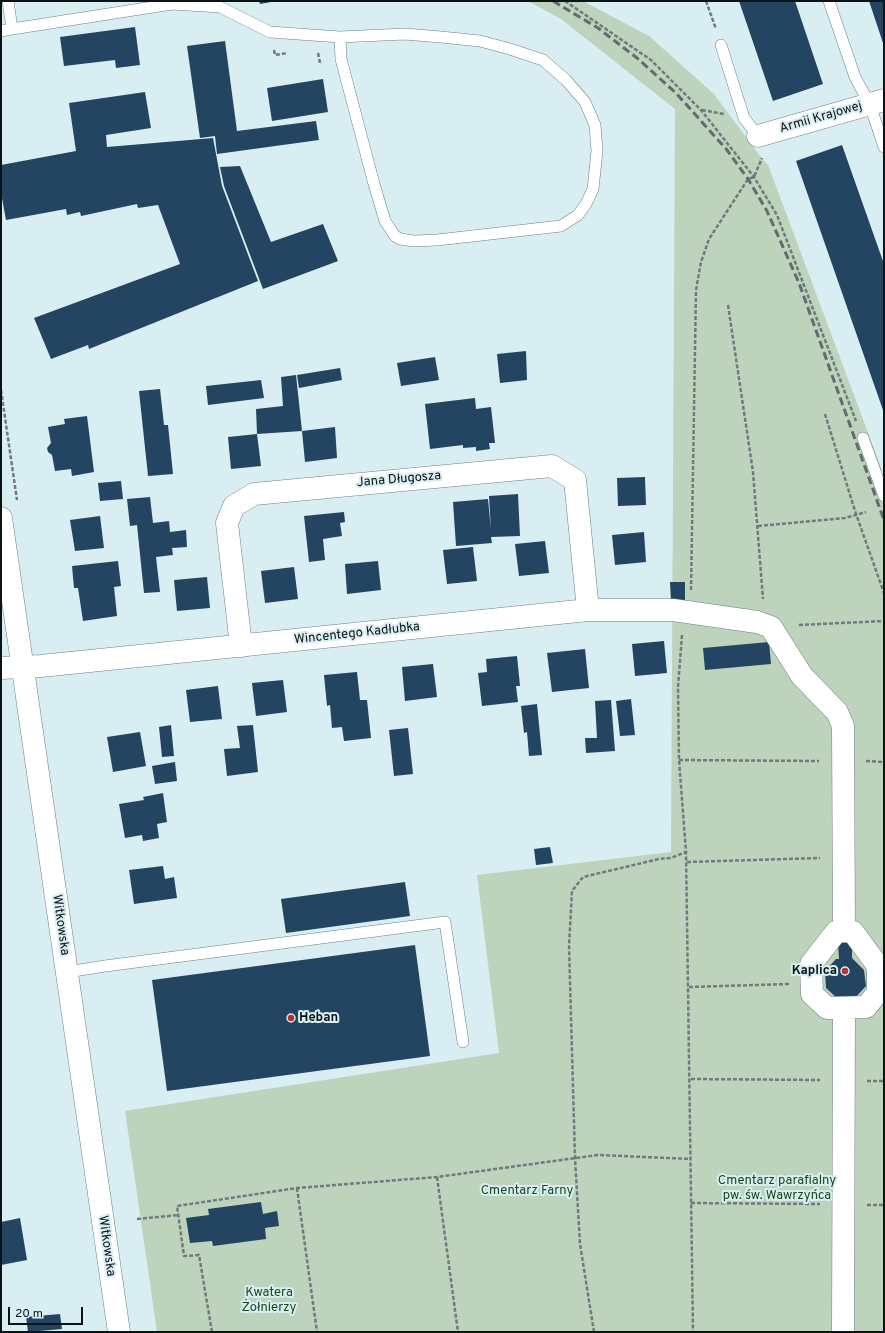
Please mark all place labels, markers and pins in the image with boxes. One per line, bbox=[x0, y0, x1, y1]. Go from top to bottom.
place label: Kaplica bbox=[792, 963, 837, 979]
marker: Kaplica bbox=[840, 966, 850, 976]
place label: Heban bbox=[299, 1010, 338, 1026]
marker: Heban bbox=[286, 1013, 296, 1023]

